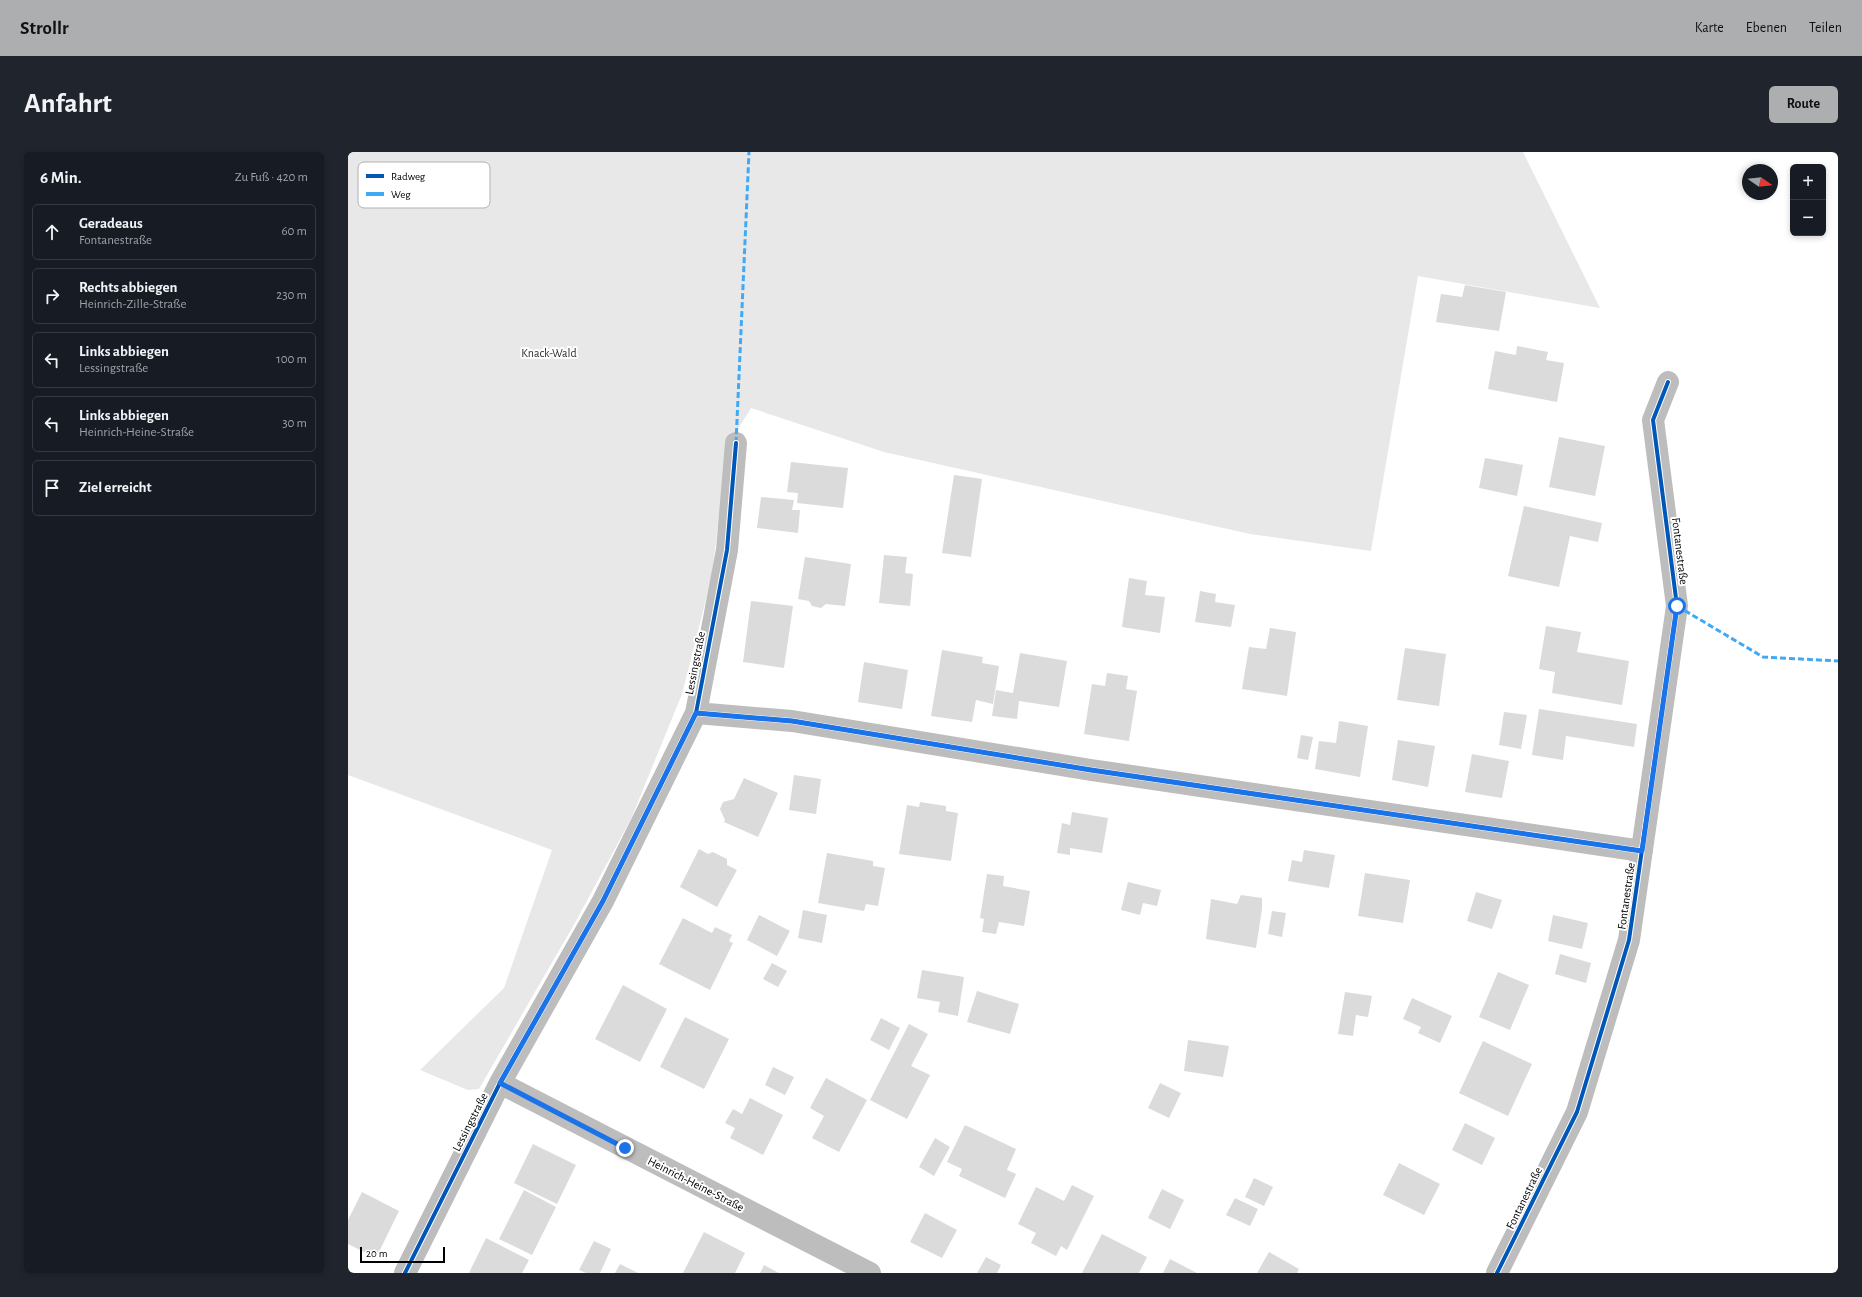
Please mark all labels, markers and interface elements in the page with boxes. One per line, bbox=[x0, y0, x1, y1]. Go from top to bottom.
text: Strollr bbox=[20, 19, 69, 38]
text: Karte bbox=[1695, 21, 1724, 35]
text: Ebenen bbox=[1746, 21, 1787, 35]
text: Teilen bbox=[1809, 21, 1842, 35]
button: Route bbox=[1769, 86, 1838, 123]
text: Anfahrt bbox=[24, 90, 112, 118]
legend bbox=[358, 162, 490, 208]
north arrow bbox=[1742, 164, 1778, 200]
map controls bbox=[1790, 164, 1826, 236]
button: + bbox=[1790, 164, 1826, 200]
text: 6 Min. bbox=[40, 169, 82, 186]
text: Zu Fuß · 420 m bbox=[235, 171, 308, 184]
text: Radweg bbox=[391, 171, 426, 182]
text: Weg bbox=[391, 189, 411, 200]
button: − bbox=[1790, 200, 1826, 236]
text: Geradeaus bbox=[79, 216, 143, 231]
icon: ahead bbox=[41, 221, 63, 243]
text: 60 m bbox=[281, 225, 307, 238]
text: Fontanestraße bbox=[79, 234, 152, 247]
text: Rechts abbiegen bbox=[79, 280, 177, 295]
icon: right bbox=[41, 285, 63, 307]
text: 230 m bbox=[276, 289, 307, 302]
text: Heinrich-Zille-Straße bbox=[79, 298, 186, 311]
text: Links abbiegen bbox=[79, 344, 169, 359]
park label: Knack-Wald bbox=[521, 347, 577, 359]
icon: left bbox=[41, 349, 63, 371]
text: 100 m bbox=[276, 353, 307, 366]
text: Lessingstraße bbox=[79, 362, 148, 375]
text: Links abbiegen bbox=[79, 408, 169, 423]
icon: left bbox=[41, 413, 63, 435]
text: 30 m bbox=[282, 417, 307, 430]
text: Heinrich-Heine-Straße bbox=[79, 426, 194, 439]
icon: arrive bbox=[41, 477, 63, 499]
text: Ziel erreicht bbox=[79, 480, 152, 495]
street label: Fontanestraße bbox=[1670, 517, 1690, 585]
route start bbox=[1668, 597, 1686, 615]
street label: Lessingstraße bbox=[683, 630, 707, 696]
street label: Fontanestraße bbox=[1615, 862, 1637, 930]
street label: Lessingstraße bbox=[450, 1091, 490, 1153]
route end bbox=[616, 1139, 634, 1157]
street label: Heinrich-Heine-Straße bbox=[646, 1155, 746, 1213]
street label: Fontanestraße bbox=[1504, 1165, 1544, 1231]
scale bar bbox=[360, 1245, 445, 1264]
text: 20 m bbox=[366, 1248, 387, 1259]

